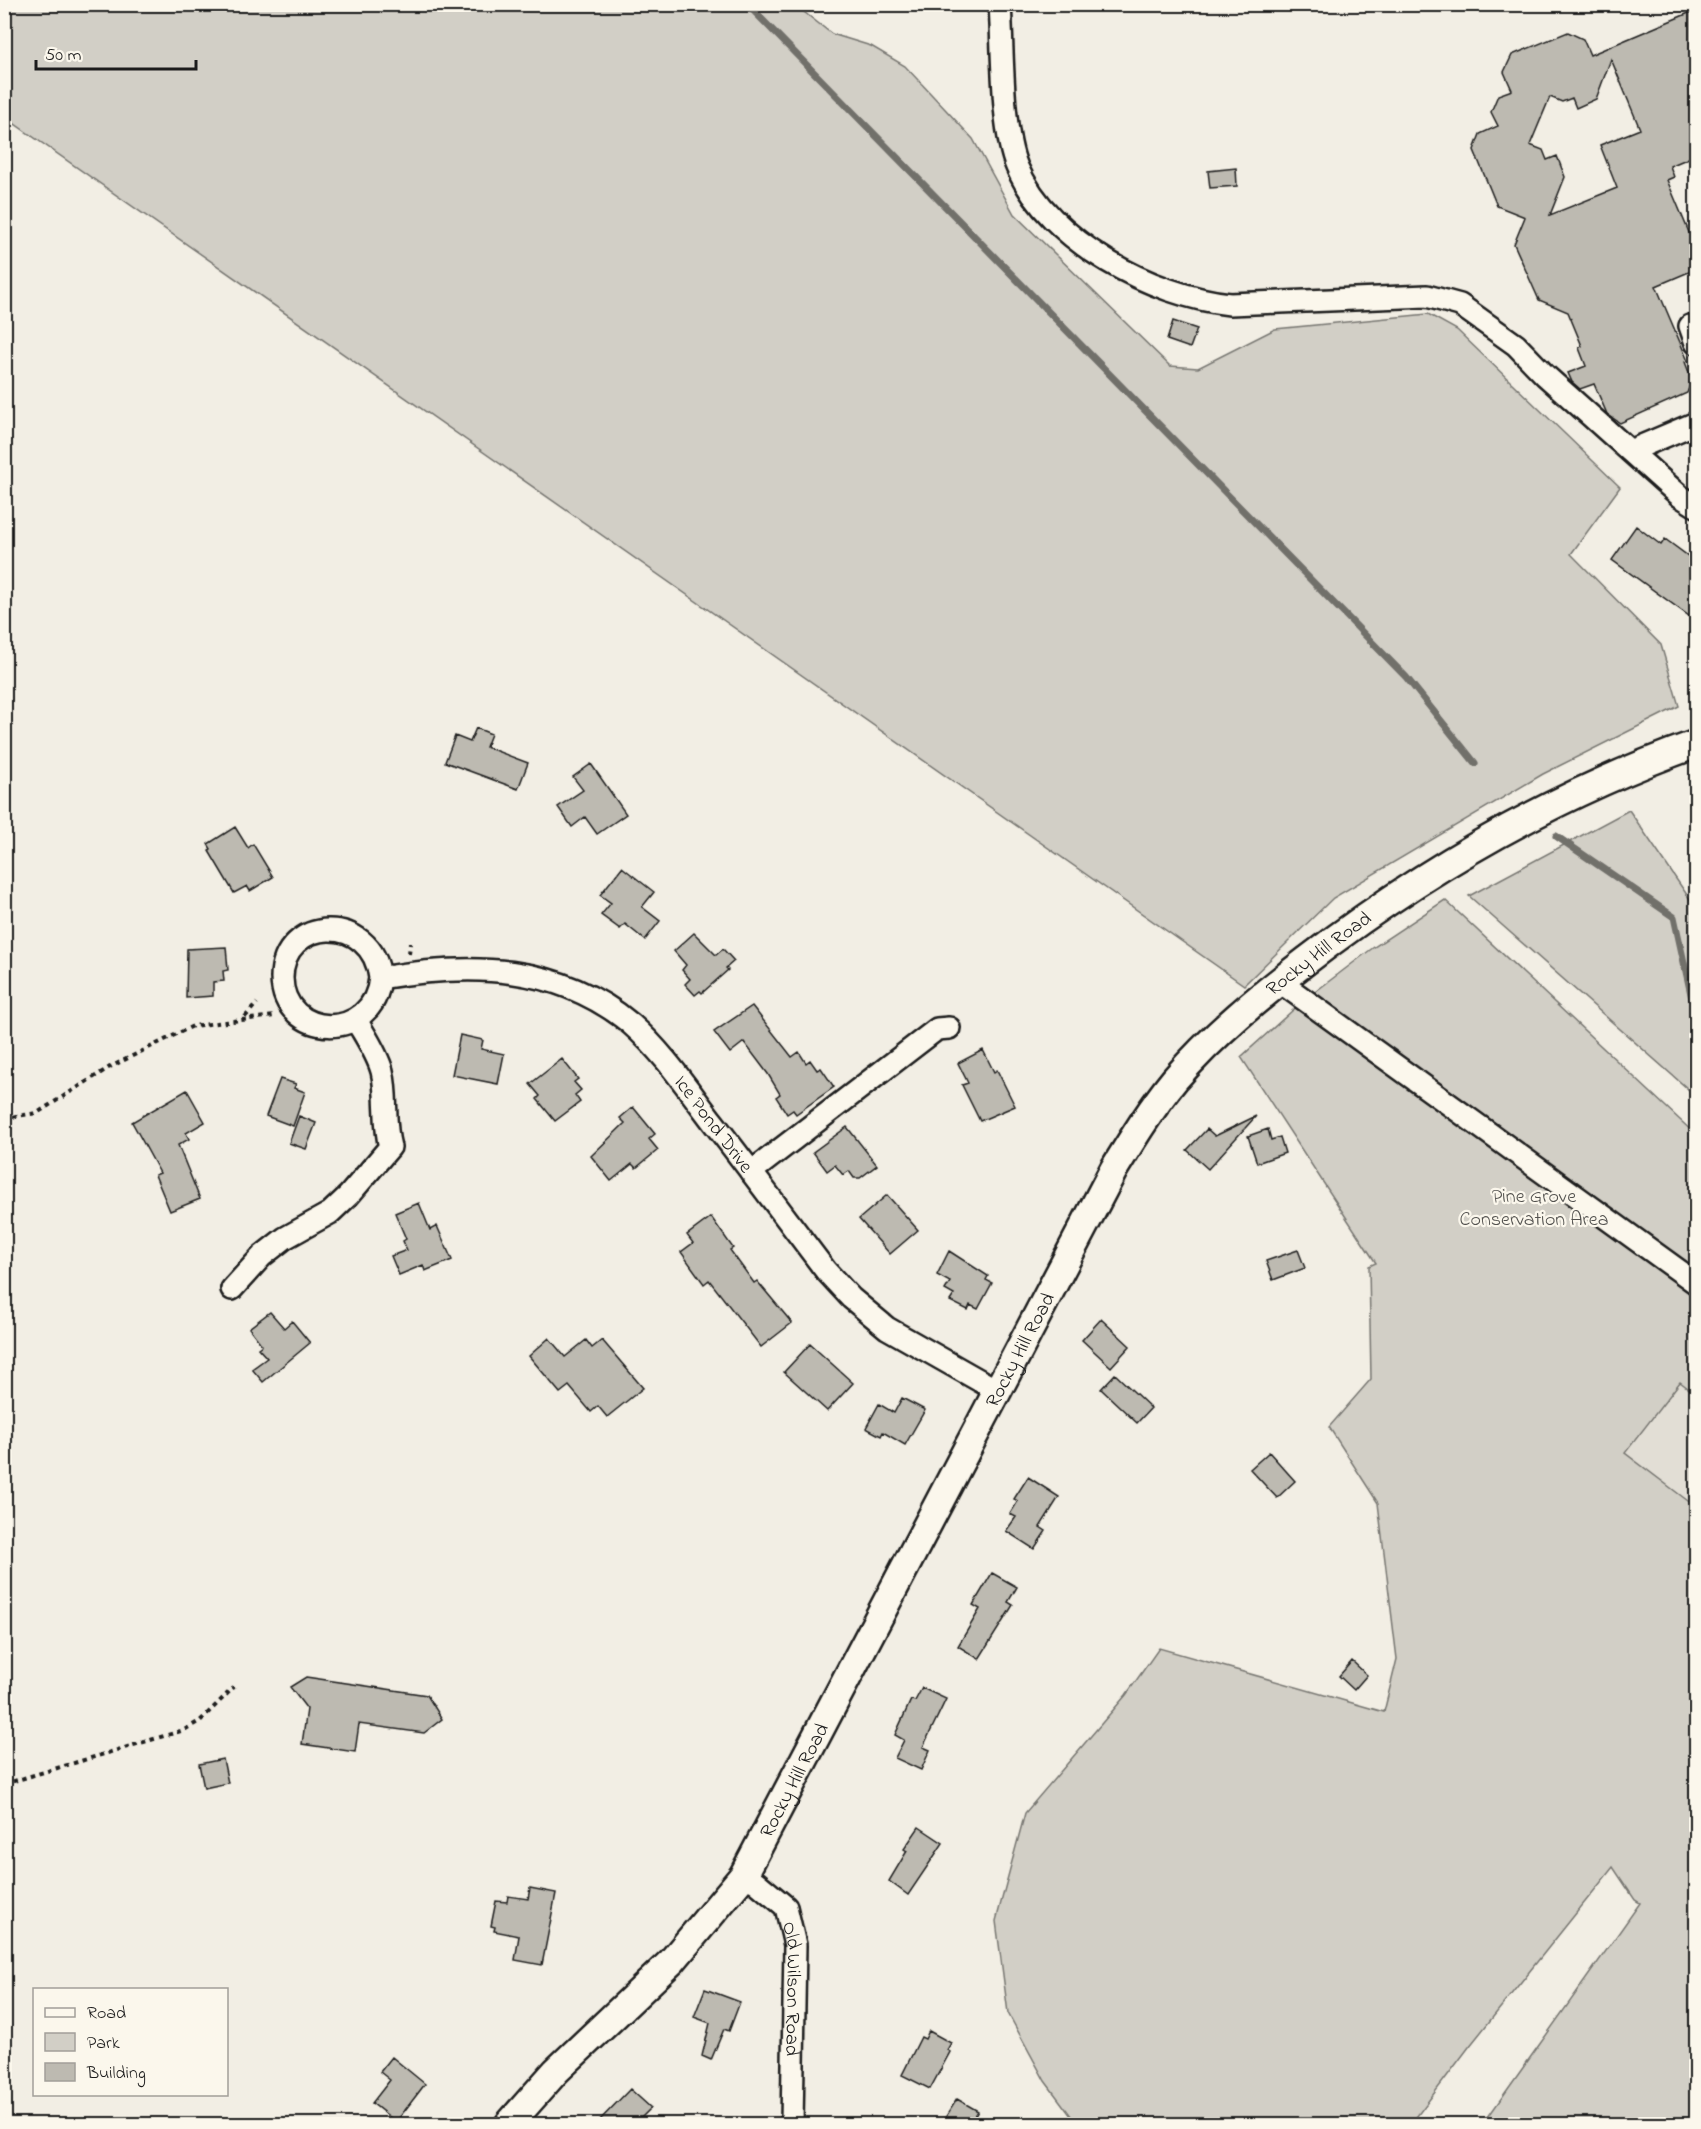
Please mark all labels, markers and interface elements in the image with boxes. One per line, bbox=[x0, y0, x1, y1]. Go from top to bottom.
scale bar bbox=[36, 33, 196, 71]
text: 50 m bbox=[45, 43, 82, 69]
street label: Rocky Hill Road bbox=[1261, 905, 1378, 1004]
street label: Ice Pond Drive bbox=[666, 1070, 759, 1180]
park label: Pine Grove Conservation Area bbox=[1460, 1183, 1608, 1235]
street label: Rocky Hill Road bbox=[979, 1288, 1064, 1413]
street label: Rocky Hill Road bbox=[754, 1719, 838, 1843]
street label: Old Wilson Road bbox=[773, 1919, 808, 2056]
legend bbox=[33, 1988, 228, 2096]
text: Road bbox=[87, 2001, 126, 2027]
text: Park bbox=[87, 2031, 120, 2057]
text: Building bbox=[86, 2061, 146, 2088]

